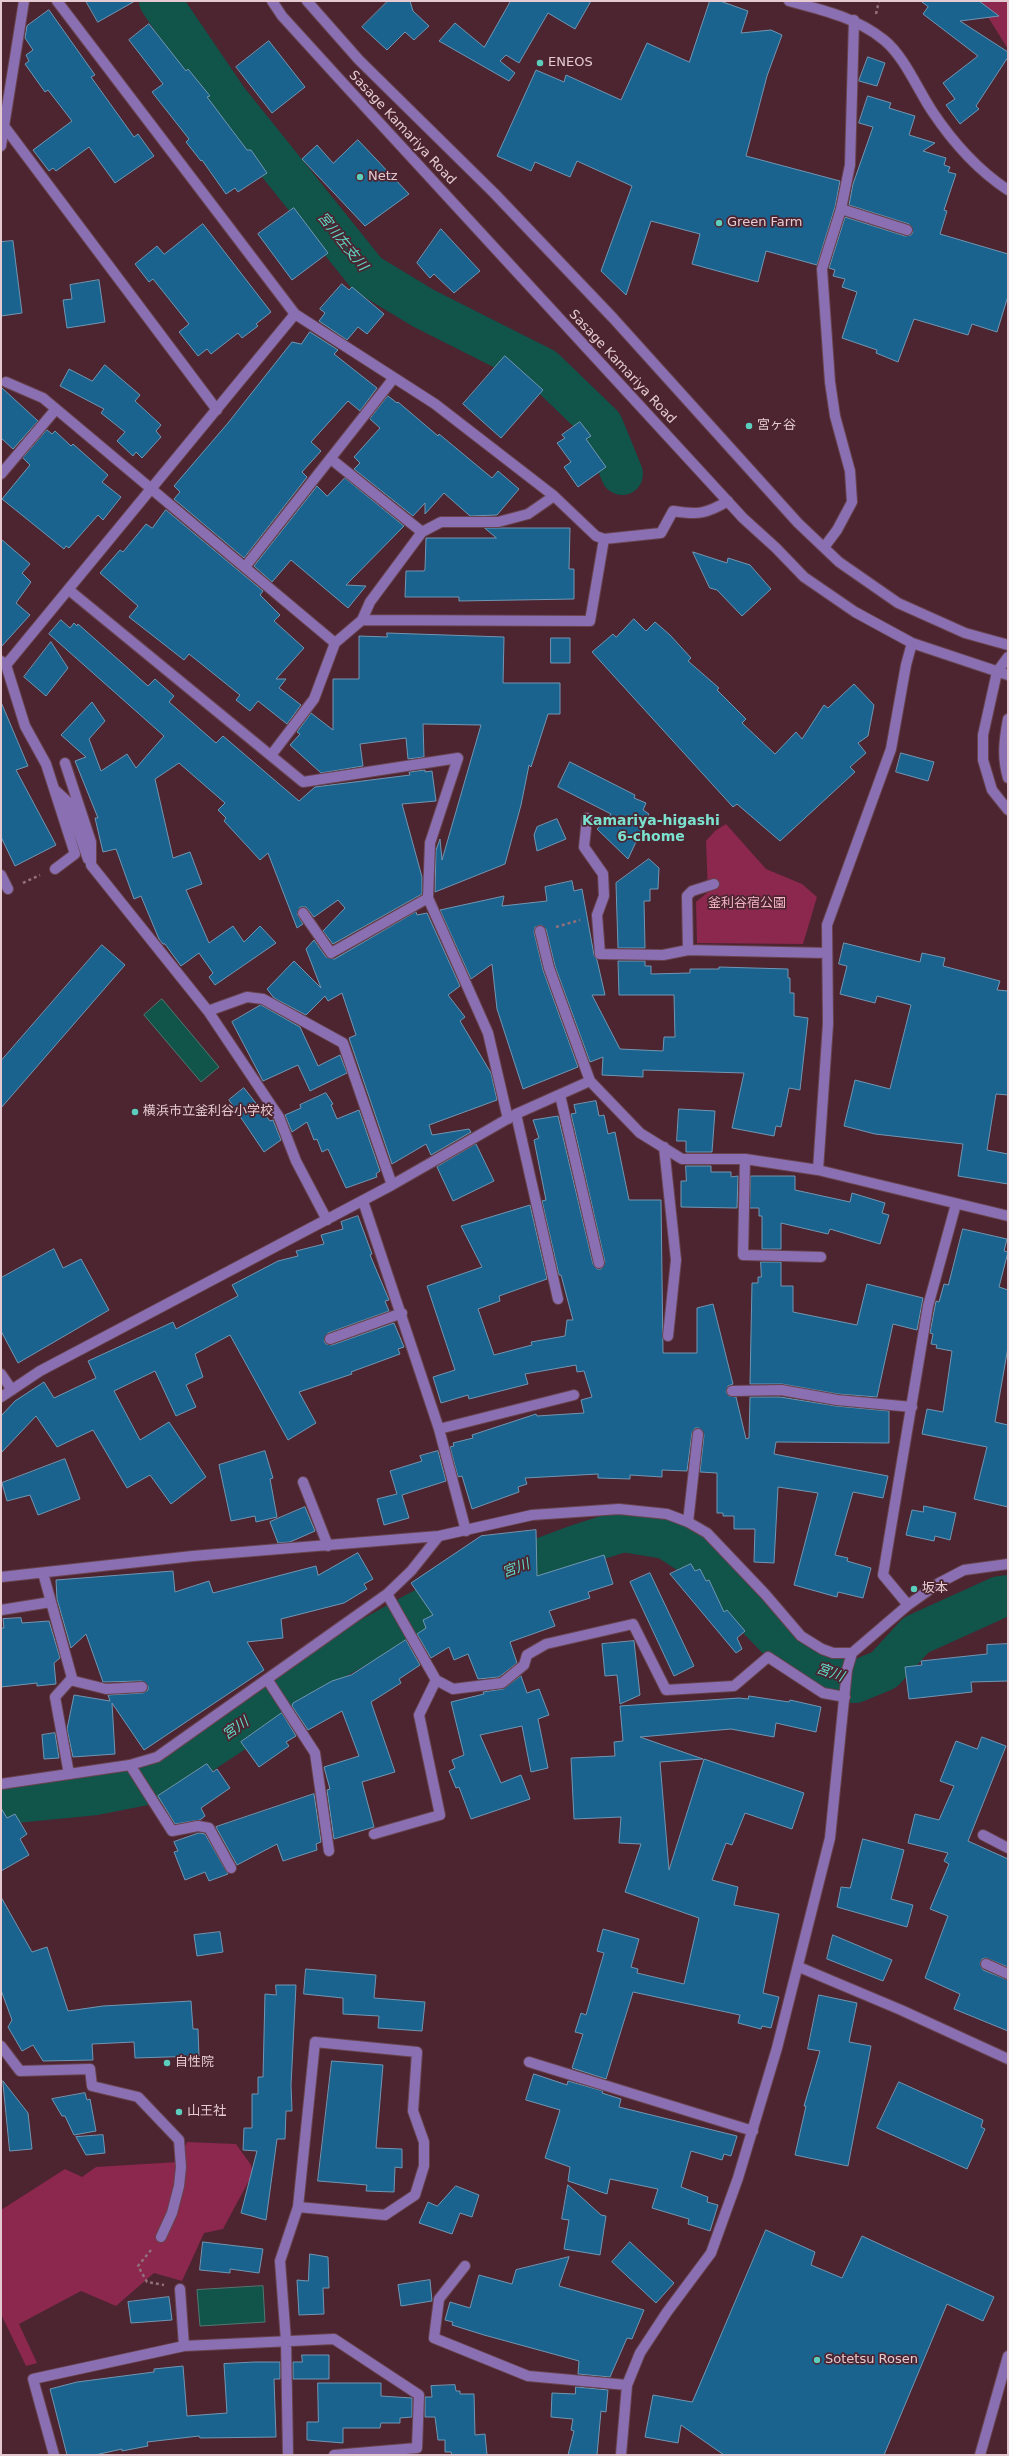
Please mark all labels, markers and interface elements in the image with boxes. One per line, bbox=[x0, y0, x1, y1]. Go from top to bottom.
place label: ENEOS bbox=[548, 55, 593, 71]
marker: ENEOS bbox=[535, 58, 545, 68]
street label: Sasage Kamariya Road bbox=[345, 68, 459, 188]
place label: Netz bbox=[368, 169, 398, 185]
marker: Netz bbox=[355, 172, 365, 182]
water label: 宮川左支川 bbox=[313, 210, 371, 274]
place label: Green Farm bbox=[727, 215, 803, 231]
marker: Green Farm bbox=[714, 218, 724, 228]
street label: Sasage Kamariya Road bbox=[565, 307, 679, 427]
place label: 宮ヶ谷 bbox=[757, 418, 796, 434]
marker: 宮ヶ谷 bbox=[744, 421, 754, 431]
district label: Kamariya-higashi 6-chome bbox=[582, 813, 720, 846]
park label: 釜利谷宿公園 bbox=[708, 896, 786, 912]
place label: 横浜市立釜利谷小学校 bbox=[143, 1104, 273, 1120]
marker: 横浜市立釜利谷小学校 bbox=[130, 1107, 140, 1117]
water label: 宮川 bbox=[500, 1556, 532, 1582]
place label: 坂本 bbox=[922, 1581, 948, 1597]
marker: 坂本 bbox=[909, 1584, 919, 1594]
water label: 宮川 bbox=[814, 1660, 846, 1686]
water label: 宮川 bbox=[220, 1714, 252, 1744]
place label: 自性院 bbox=[175, 2055, 214, 2071]
marker: 自性院 bbox=[162, 2058, 172, 2068]
place label: 山王社 bbox=[187, 2104, 226, 2120]
marker: 山王社 bbox=[174, 2107, 184, 2117]
place label: Sotetsu Rosen bbox=[825, 2352, 918, 2368]
marker: Sotetsu Rosen bbox=[812, 2355, 822, 2365]

